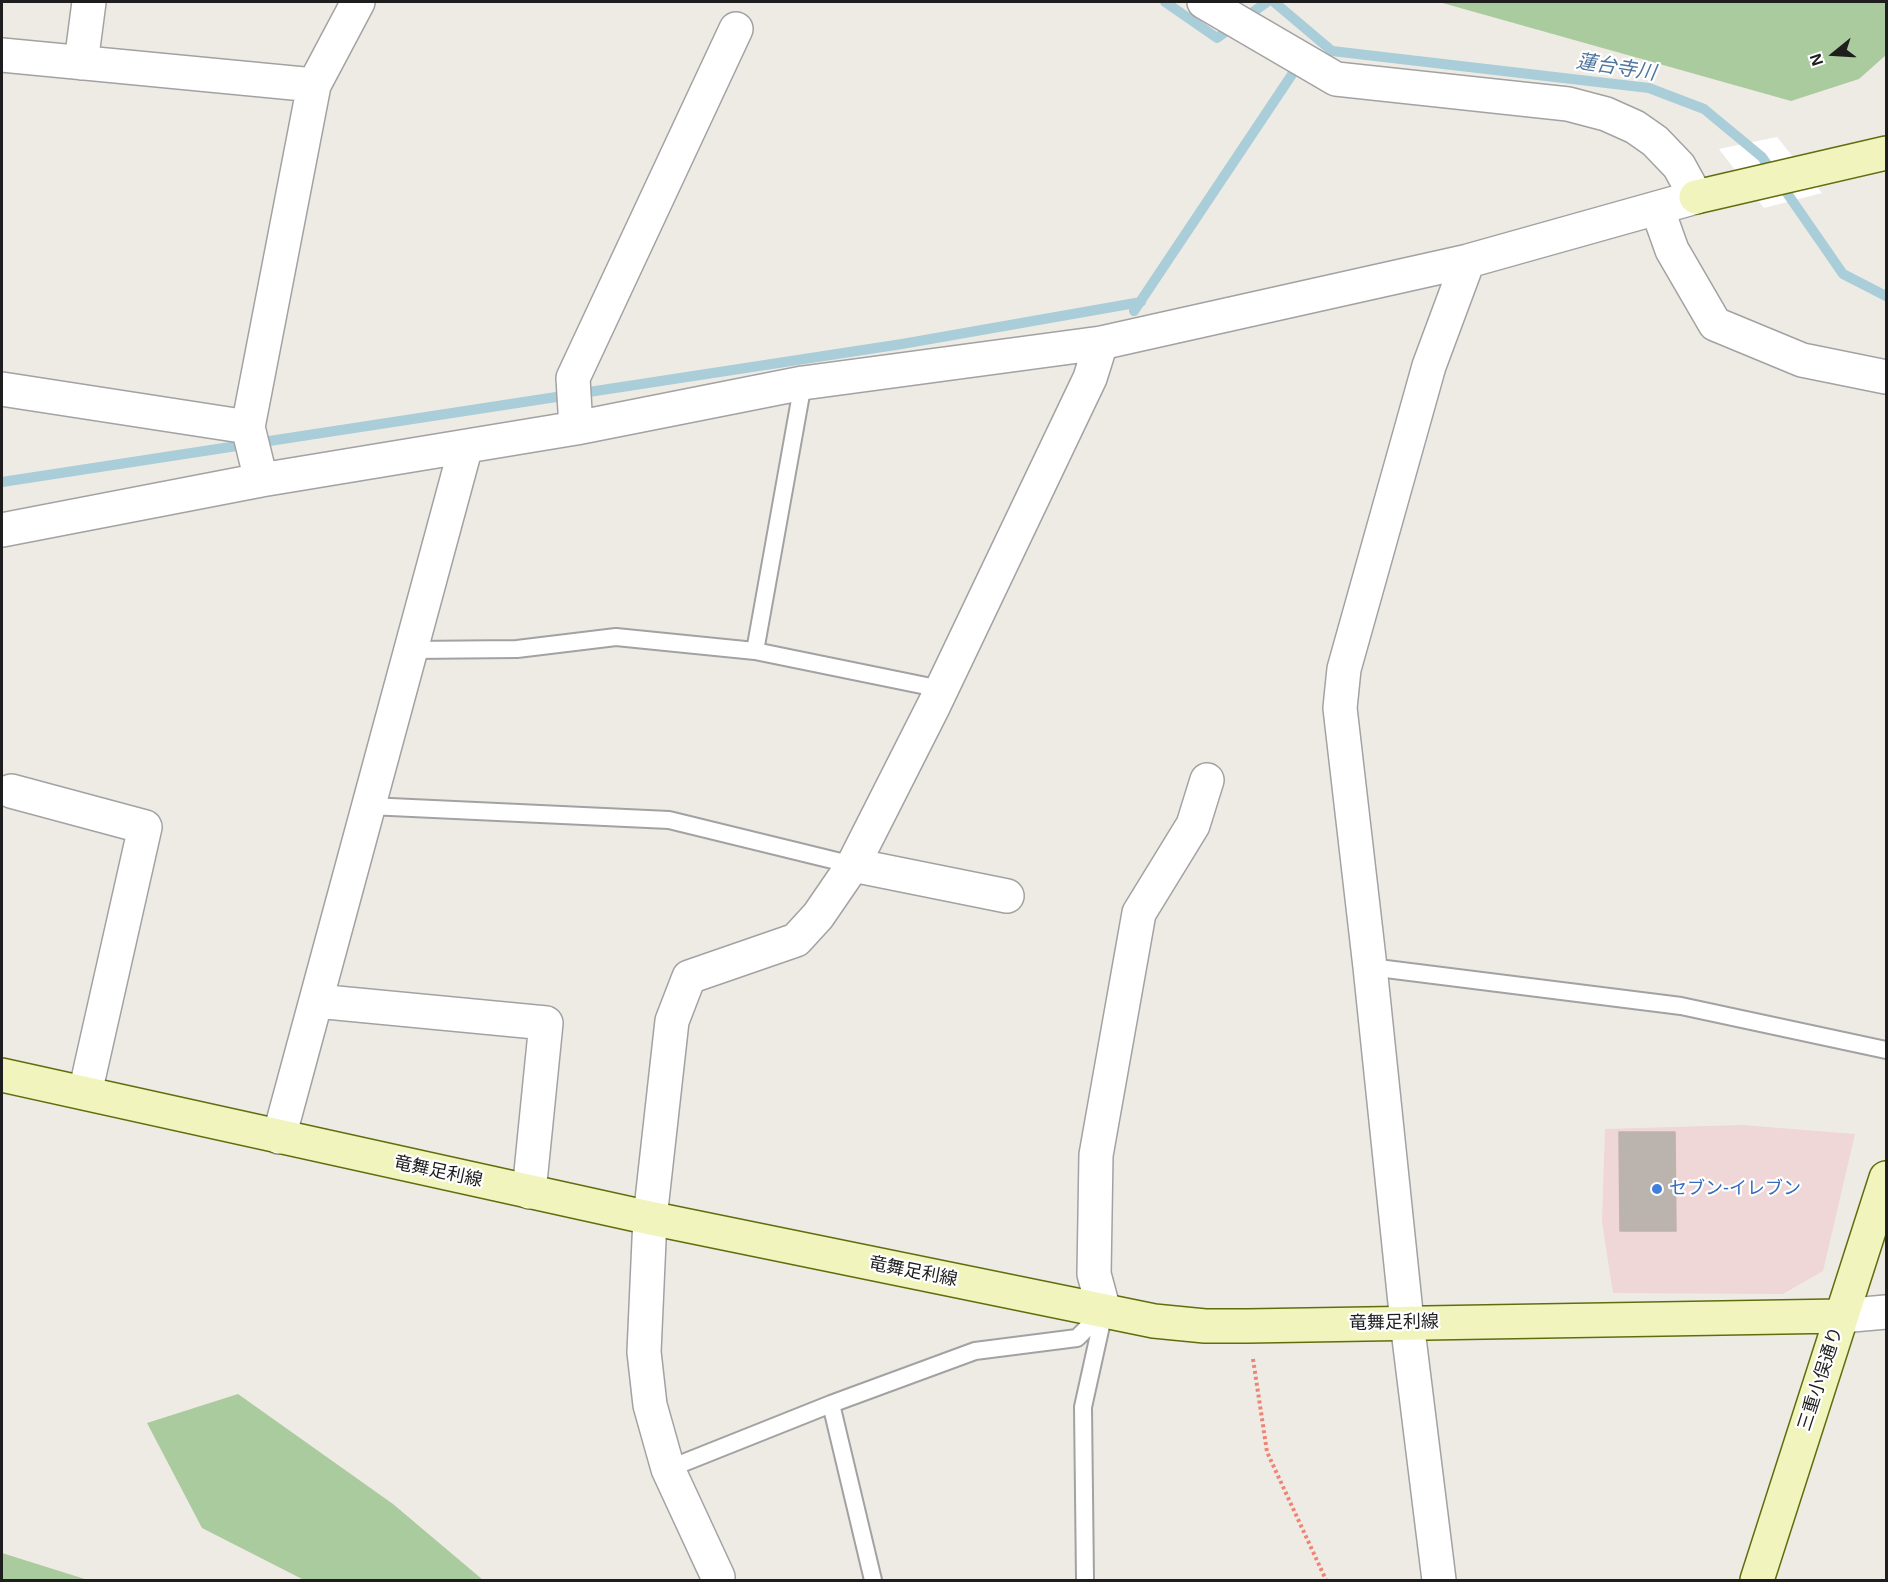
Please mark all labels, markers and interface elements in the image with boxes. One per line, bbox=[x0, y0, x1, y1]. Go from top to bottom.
north arrow bbox=[1804, 24, 1864, 84]
water label: 蓮台寺川 bbox=[1575, 50, 1657, 86]
text: N bbox=[1807, 52, 1826, 68]
street label: 竜舞足利線 bbox=[392, 1152, 484, 1192]
place label: セブン-イレブン bbox=[1669, 1178, 1801, 1200]
marker: セブン-イレブン bbox=[1650, 1182, 1664, 1196]
street label: 竜舞足利線 bbox=[867, 1253, 959, 1291]
street label: 竜舞足利線 bbox=[1349, 1311, 1439, 1335]
street label: 三重小俣通り bbox=[1794, 1324, 1848, 1434]

